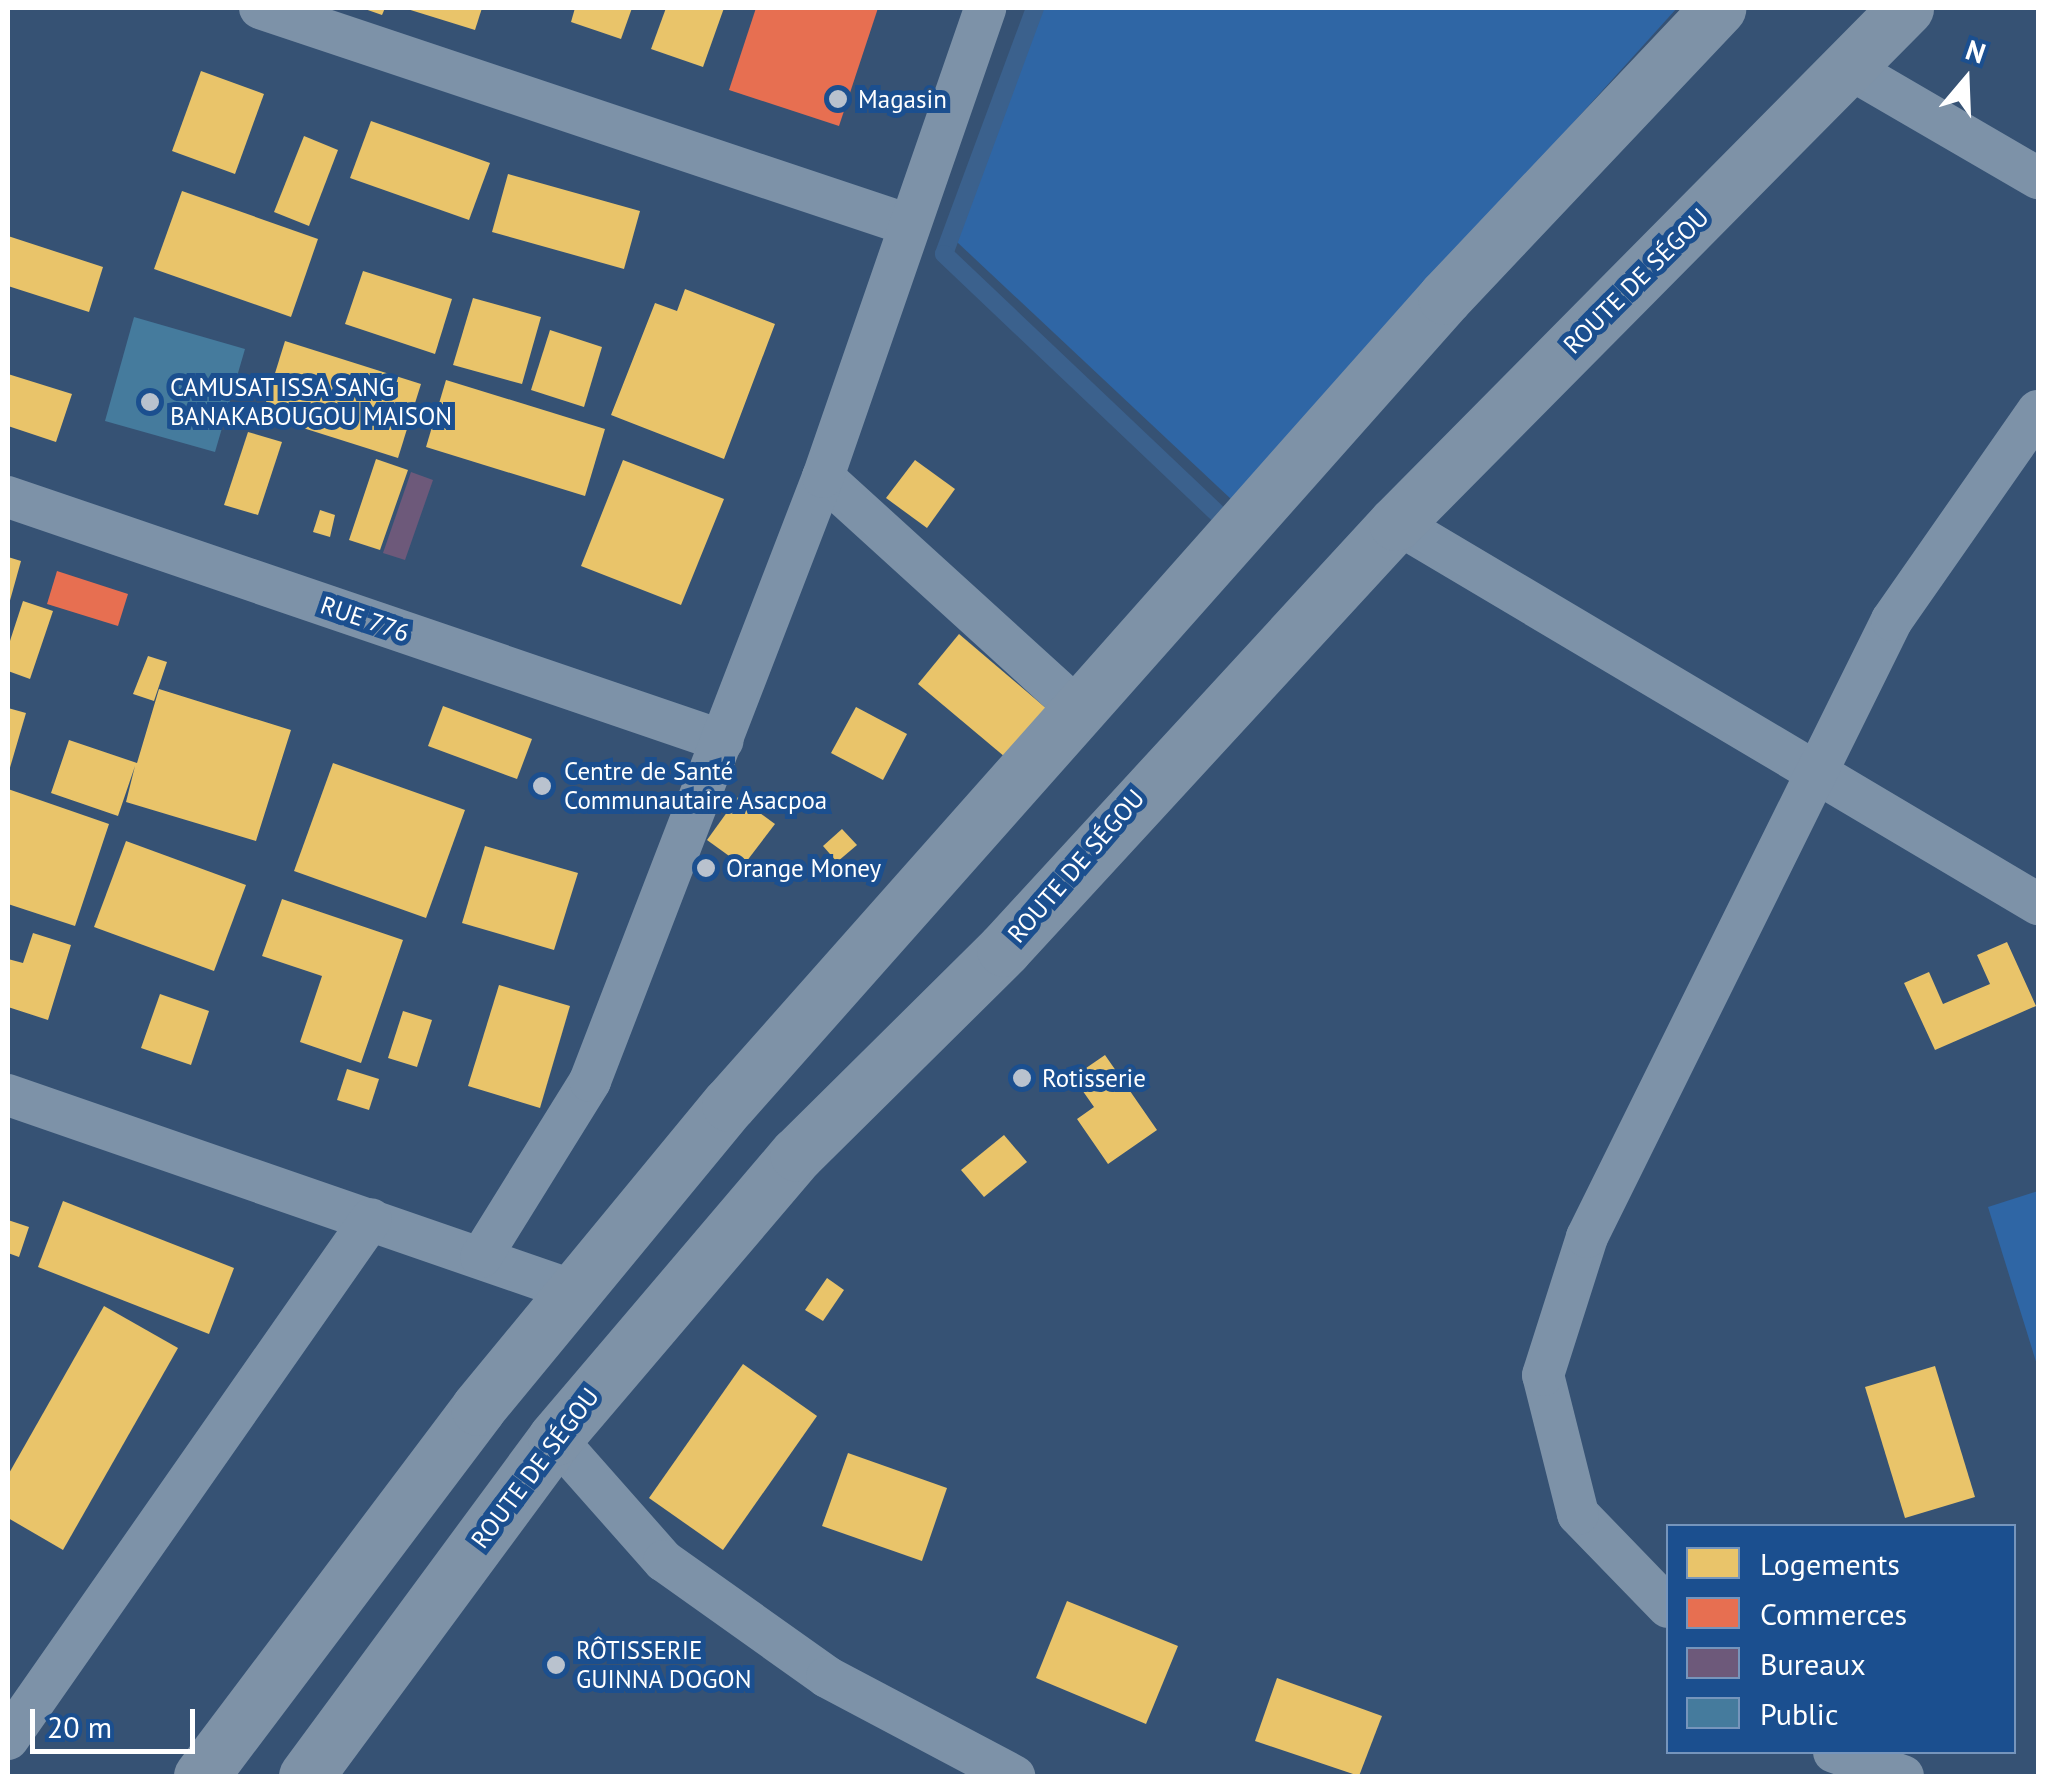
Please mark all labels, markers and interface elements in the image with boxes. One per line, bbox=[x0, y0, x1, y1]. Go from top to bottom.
north arrow bbox=[1916, 30, 2016, 130]
text: N bbox=[1961, 31, 1991, 72]
place label: Magasin bbox=[858, 84, 947, 114]
marker: Magasin bbox=[827, 88, 849, 110]
street label: ROUTE DE SÉGOU bbox=[1557, 202, 1715, 360]
place label: CAMUSAT ISSA SANG BANAKABOUGOU MAISON bbox=[170, 373, 452, 432]
marker: CAMUSAT ISSA SANG BANAKABOUGOU MAISON bbox=[139, 391, 161, 413]
street label: RUE 776 bbox=[317, 590, 413, 648]
place label: Centre de Santé Communautaire Asacpoa bbox=[564, 757, 828, 816]
marker: Centre de Santé Communautaire Asacpoa bbox=[529, 773, 555, 799]
street label: ROUTE DE SÉGOU bbox=[1001, 783, 1151, 949]
place label: Orange Money bbox=[726, 853, 881, 883]
marker: Orange Money bbox=[695, 857, 717, 879]
place label: Rotisserie bbox=[1042, 1063, 1146, 1093]
marker: Rotisserie bbox=[1011, 1067, 1033, 1089]
street label: ROUTE DE SÉGOU bbox=[465, 1382, 605, 1554]
legend bbox=[1666, 1524, 2016, 1754]
text: Logements bbox=[1760, 1544, 1900, 1583]
text: Commerces bbox=[1760, 1594, 1907, 1633]
place label: RÔTISSERIE GUINNA DOGON bbox=[576, 1636, 752, 1695]
text: Bureaux bbox=[1760, 1644, 1866, 1683]
marker: RÔTISSERIE GUINNA DOGON bbox=[545, 1654, 567, 1676]
scale bar bbox=[35, 1689, 200, 1751]
text: Public bbox=[1760, 1694, 1838, 1733]
text: 20 m bbox=[47, 1707, 112, 1746]

